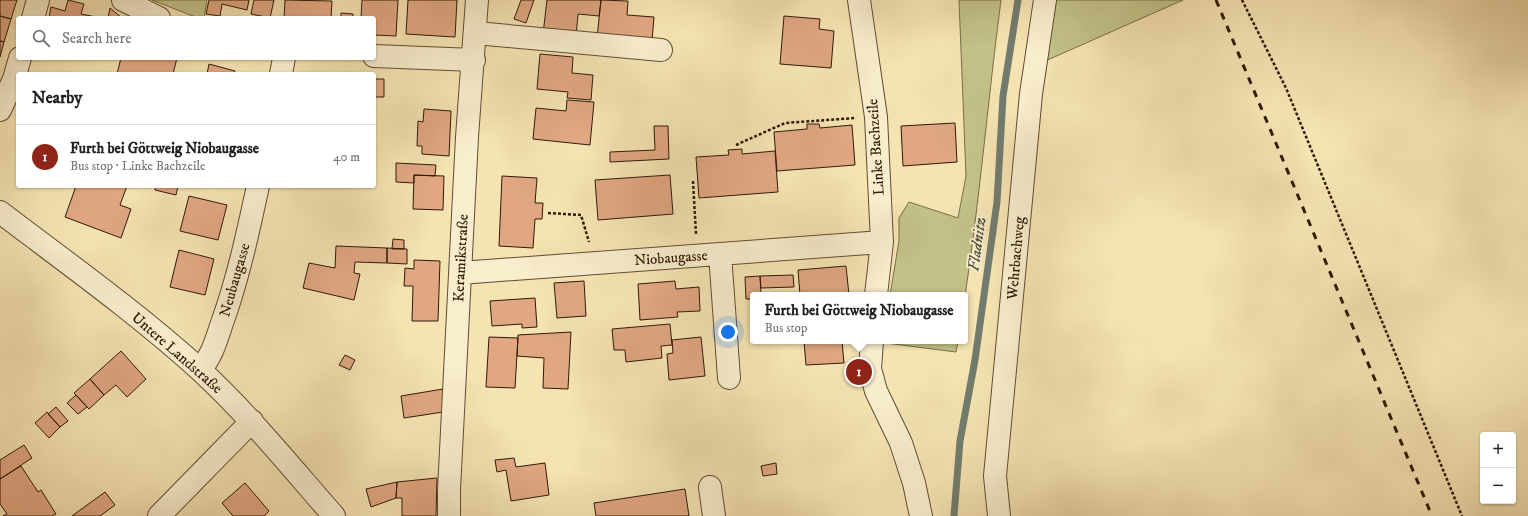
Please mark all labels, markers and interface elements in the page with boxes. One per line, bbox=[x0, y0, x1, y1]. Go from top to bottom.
search box bbox=[16, 16, 376, 60]
icon: search bbox=[30, 27, 52, 49]
text: Search here bbox=[62, 29, 131, 48]
text: Nearby bbox=[32, 87, 82, 109]
street label: Linke Bachzeile bbox=[863, 98, 889, 196]
text: Furth bei Göttweig Niobaugasse bbox=[70, 139, 259, 158]
text: 1 bbox=[43, 149, 47, 165]
text: 40 m bbox=[333, 149, 360, 165]
text: Bus stop · Linke Bachzeile bbox=[70, 158, 205, 174]
street label: Keramikstraße bbox=[449, 213, 473, 303]
street label: Wehrbachweg bbox=[1003, 215, 1029, 301]
water label: Fladnitz bbox=[963, 216, 991, 272]
street label: Neubaugasse bbox=[215, 241, 255, 319]
street label: Niobaugasse bbox=[634, 246, 708, 270]
popup bbox=[750, 292, 968, 344]
text: Furth bei Göttweig Niobaugasse bbox=[764, 301, 954, 320]
street label: Untere Landstraße bbox=[128, 308, 226, 398]
text: Bus stop bbox=[764, 320, 807, 336]
your location bbox=[718, 322, 738, 342]
pin: 1 bbox=[846, 357, 872, 387]
map controls bbox=[1480, 432, 1516, 504]
button: + bbox=[1480, 432, 1516, 468]
button: − bbox=[1480, 468, 1516, 504]

